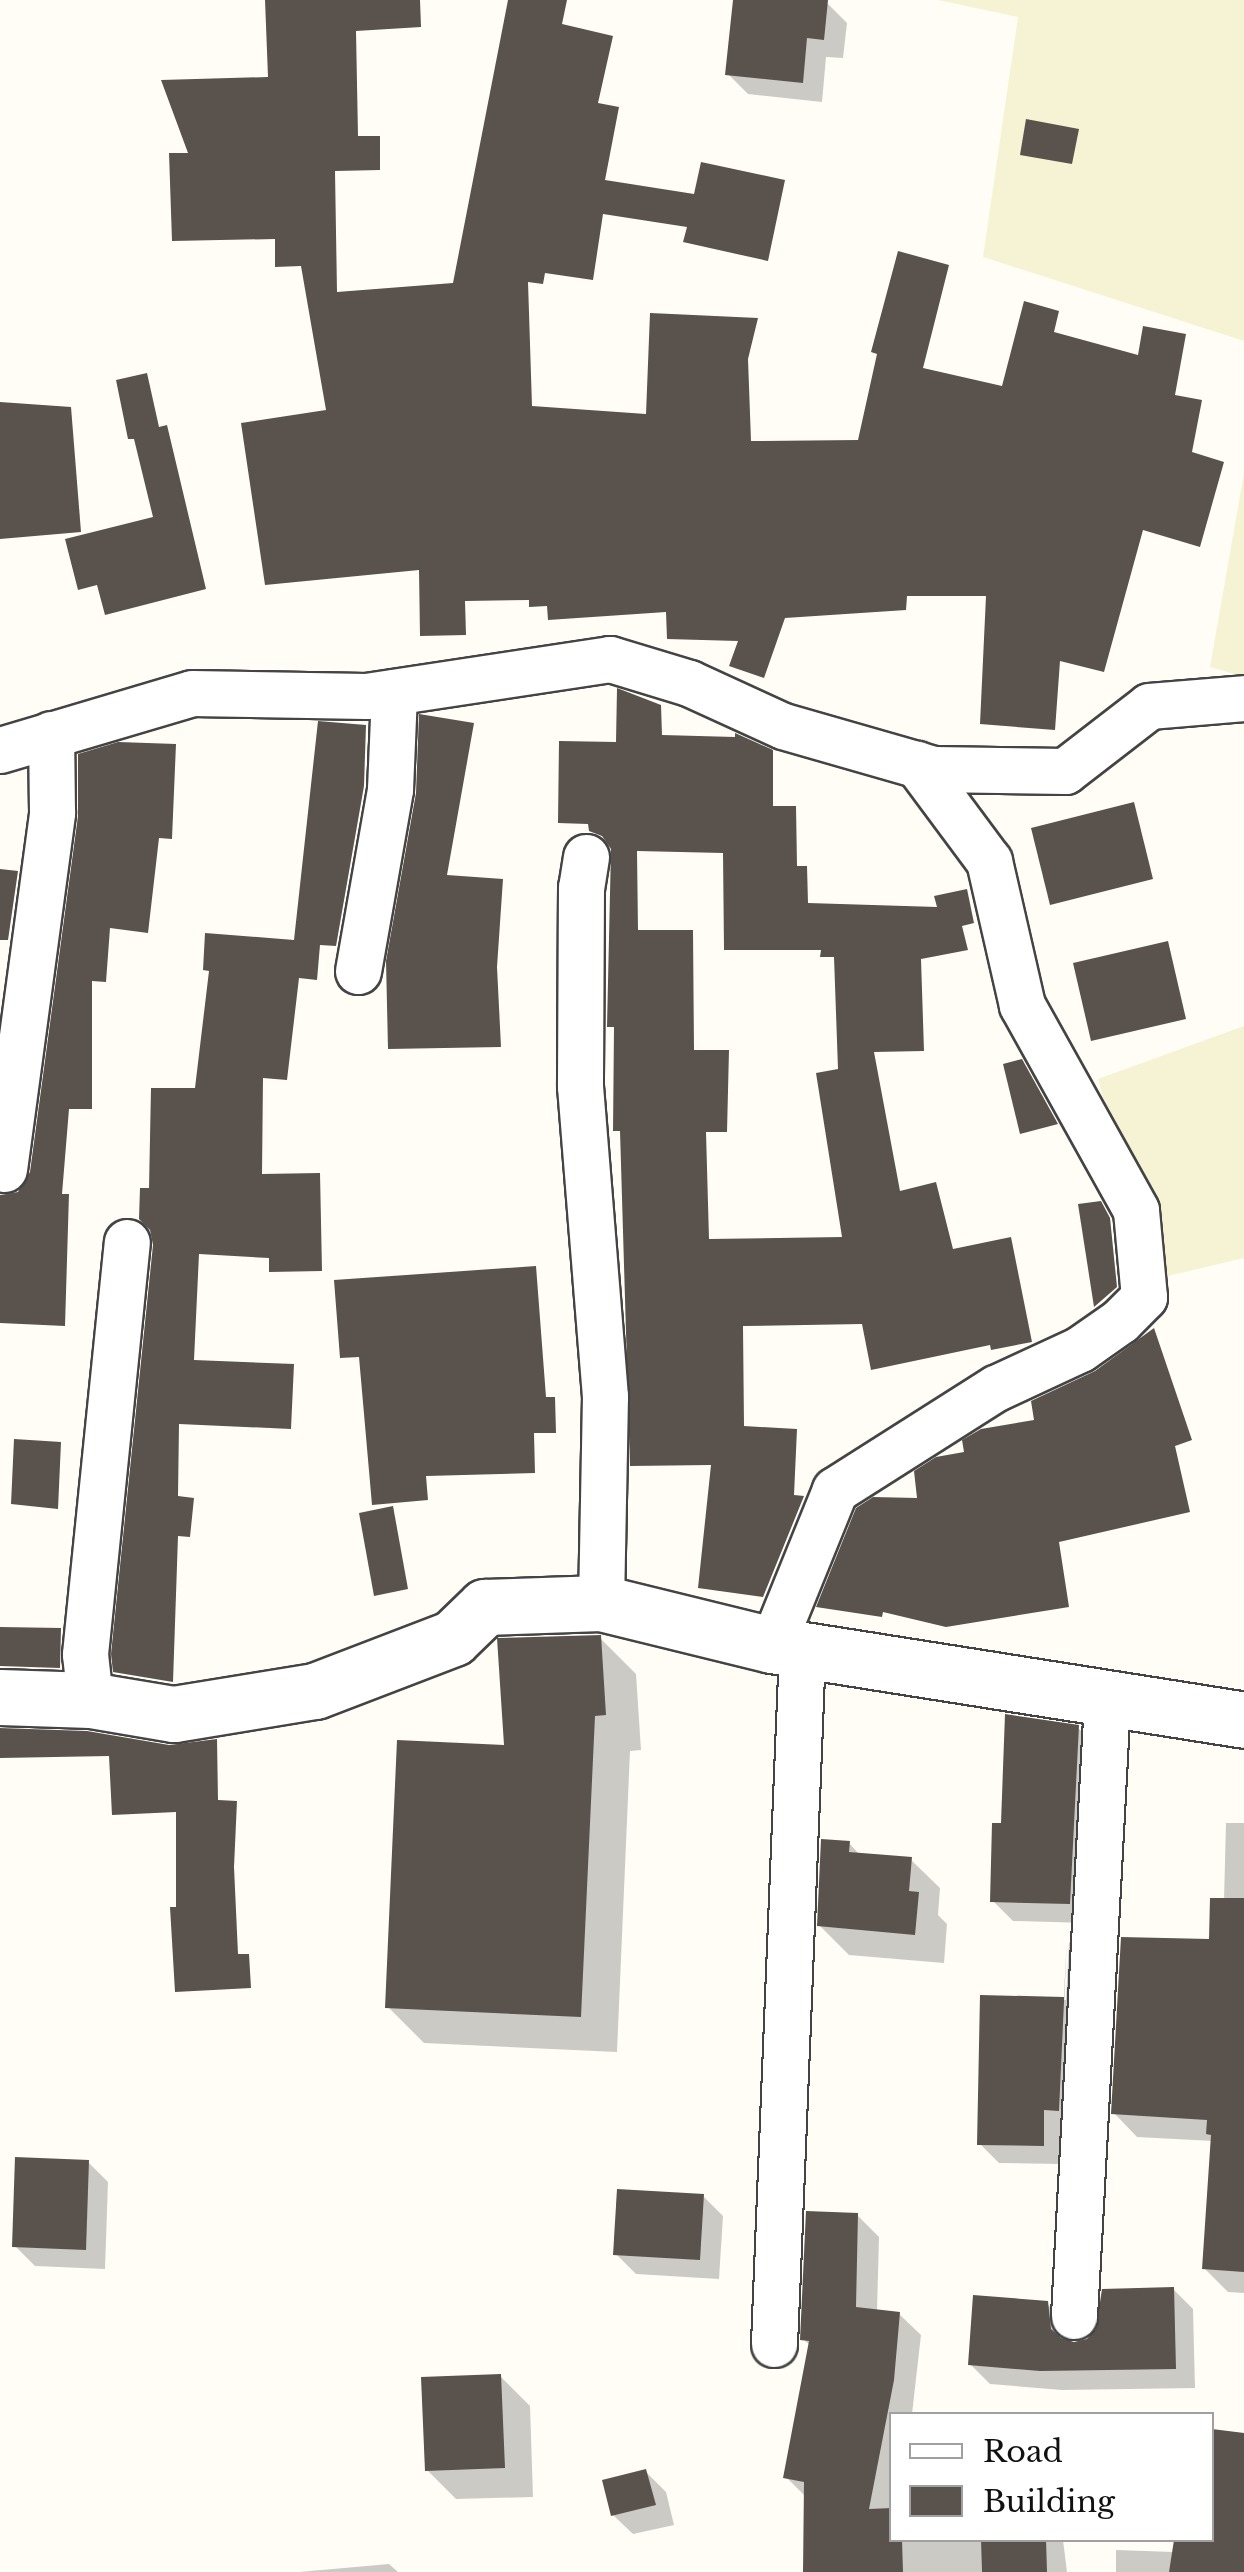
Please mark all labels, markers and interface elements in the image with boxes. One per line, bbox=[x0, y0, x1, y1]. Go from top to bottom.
legend bbox=[889, 2412, 1214, 2542]
text: Road bbox=[983, 2433, 1063, 2470]
text: Building bbox=[983, 2483, 1115, 2520]

